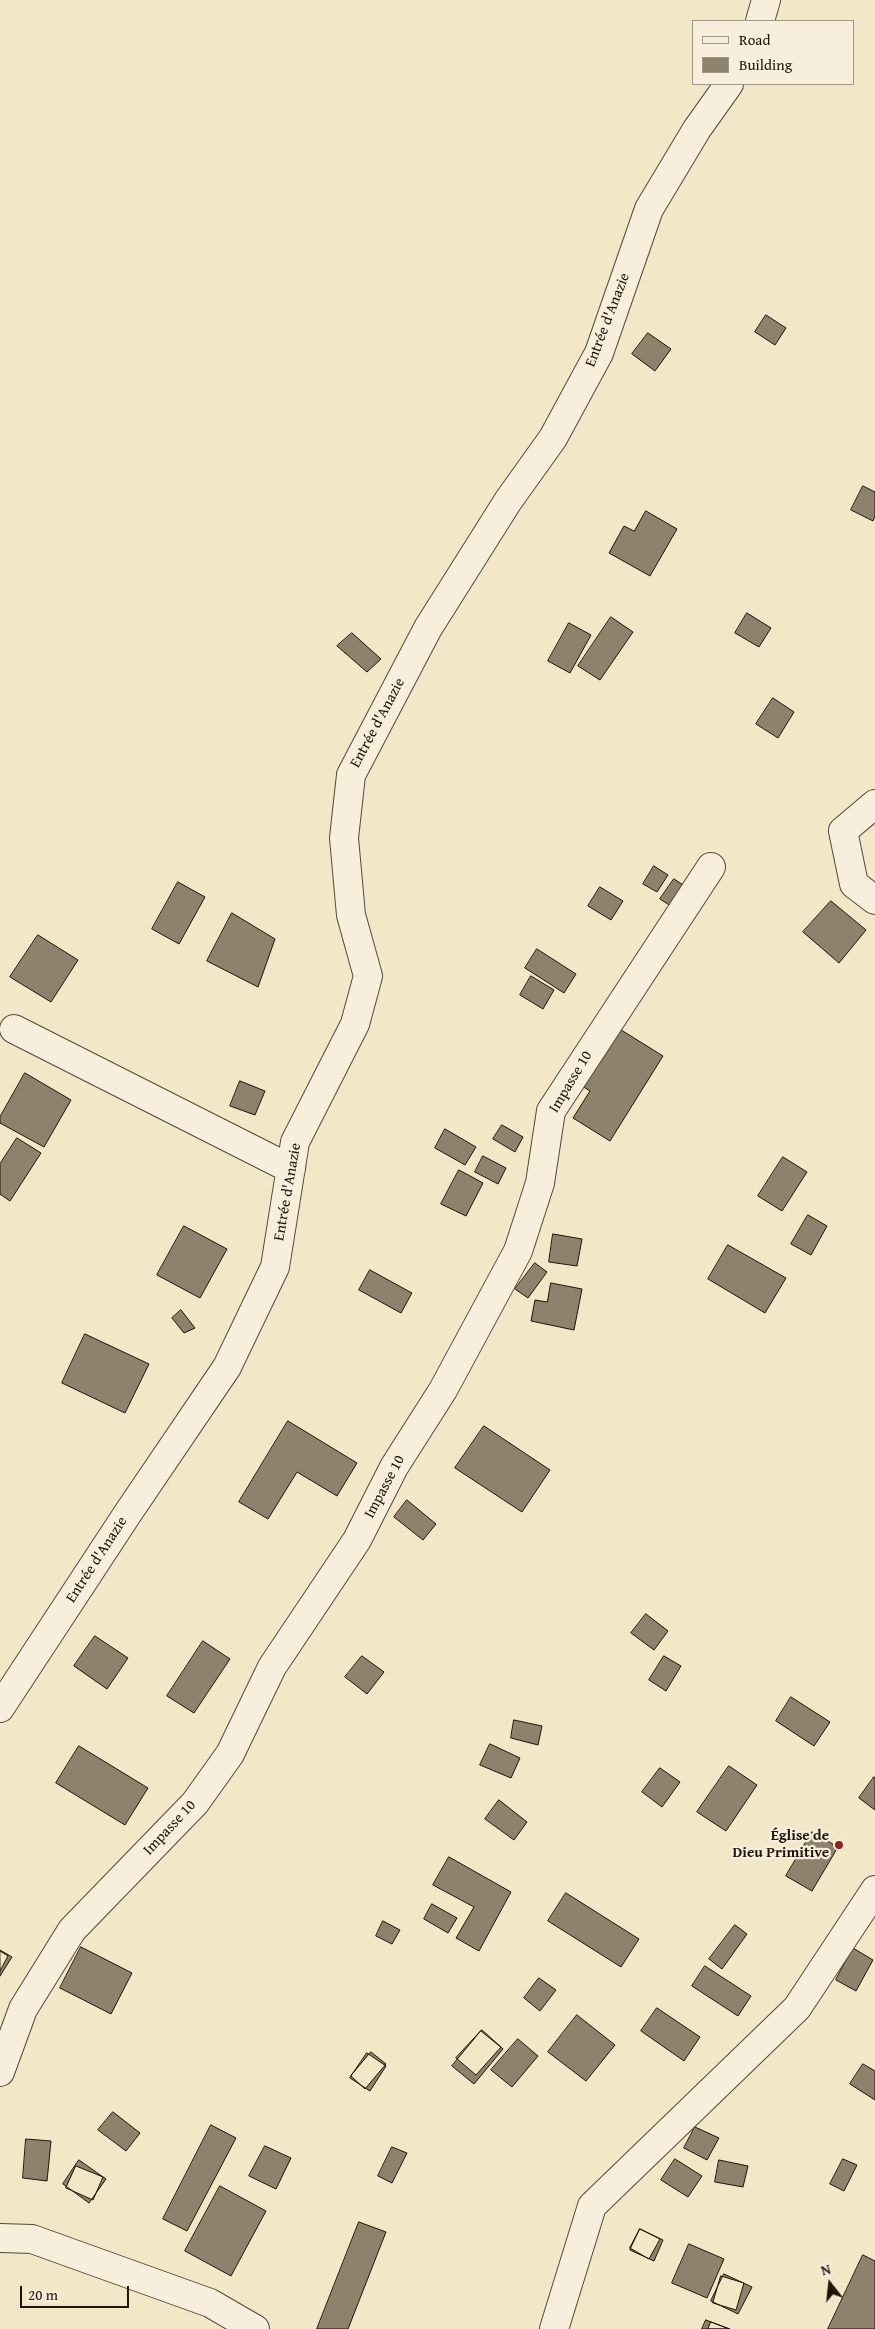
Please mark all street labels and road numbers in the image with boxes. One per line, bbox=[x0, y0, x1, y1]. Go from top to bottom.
street label: Entrée d'Anazie bbox=[582, 270, 634, 370]
street label: Entrée d'Anazie bbox=[347, 675, 409, 771]
street label: Impasse 10 bbox=[546, 1048, 596, 1116]
street label: Entrée d'Anazie bbox=[271, 1142, 305, 1242]
street label: Impasse 10 bbox=[361, 1452, 409, 1522]
street label: Entrée d'Anazie bbox=[62, 1514, 132, 1606]
street label: Impasse 10 bbox=[140, 1797, 200, 1859]

